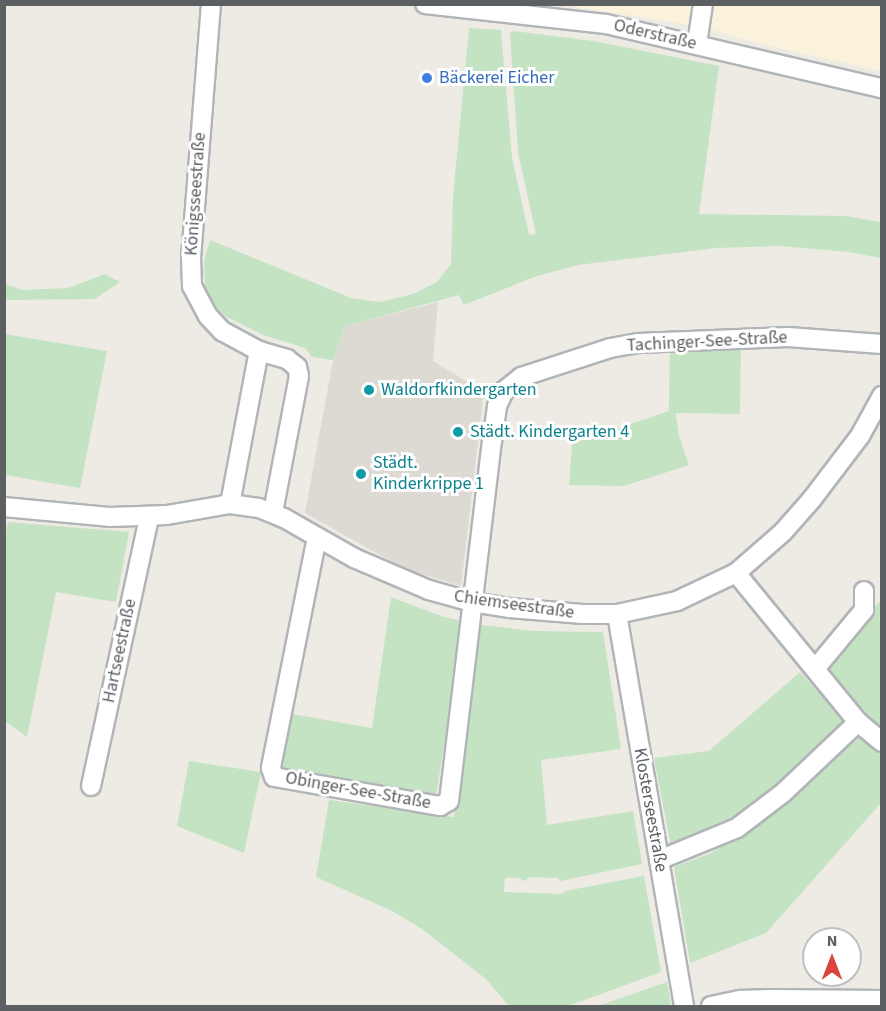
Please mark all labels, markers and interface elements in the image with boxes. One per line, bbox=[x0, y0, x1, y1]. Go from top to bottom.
street label: Oderstraße bbox=[611, 15, 699, 55]
place label: Bäckerei Eicher bbox=[439, 67, 554, 89]
marker: Bäckerei Eicher bbox=[420, 71, 434, 85]
street label: Königsseestraße bbox=[181, 132, 211, 256]
street label: Tachinger-See-Straße bbox=[626, 327, 788, 357]
place label: Waldorfkindergarten bbox=[381, 379, 537, 401]
marker: Waldorfkindergarten bbox=[362, 383, 376, 397]
place label: Städt. Kindergarten 4 bbox=[470, 421, 629, 443]
marker: Städt. Kindergarten 4 bbox=[451, 425, 465, 439]
place label: Städt. Kinderkrippe 1 bbox=[373, 453, 484, 496]
marker: Städt. Kinderkrippe 1 bbox=[354, 467, 368, 481]
street label: Chiemseestraße bbox=[452, 586, 576, 624]
street label: Hartseestraße bbox=[98, 597, 142, 705]
street label: Klosterseestraße bbox=[628, 746, 672, 874]
street label: Obinger-See-Straße bbox=[284, 768, 432, 814]
north arrow bbox=[802, 927, 862, 987]
text: N bbox=[827, 930, 837, 952]

